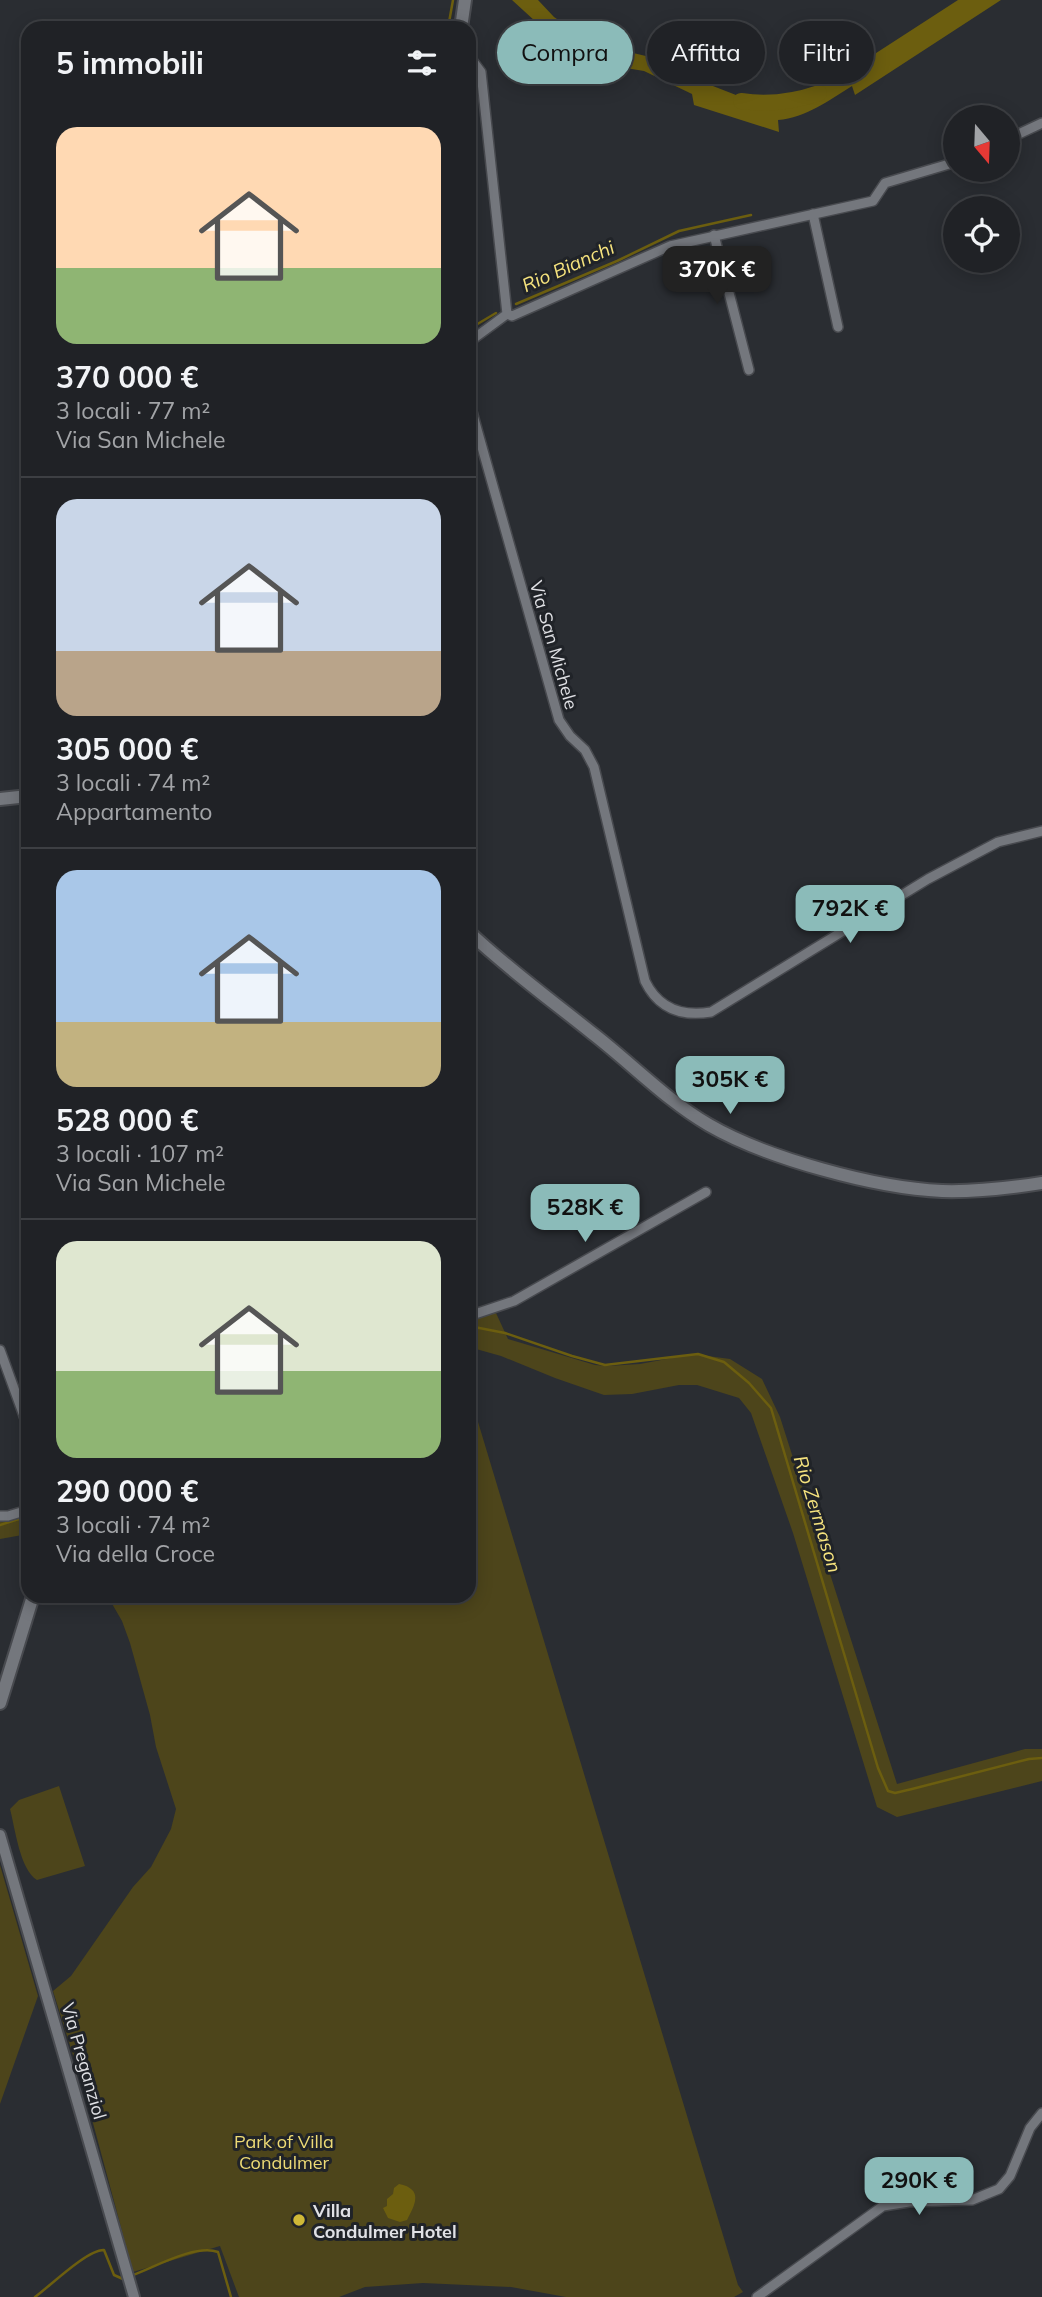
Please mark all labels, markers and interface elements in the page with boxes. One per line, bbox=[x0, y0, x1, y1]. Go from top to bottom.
chip: Compra bbox=[497, 21, 633, 84]
chip: Affitta bbox=[647, 21, 765, 84]
chip: Filtri bbox=[779, 21, 874, 84]
text: 5 immobili bbox=[56, 44, 204, 82]
icon: filters bbox=[403, 44, 441, 82]
north arrow bbox=[943, 105, 1020, 182]
map controls bbox=[943, 105, 1020, 273]
icon: home bbox=[186, 173, 312, 299]
button: locate bbox=[943, 196, 1020, 273]
water label: Rio Bianchi bbox=[518, 235, 618, 297]
pin: 370K € bbox=[660, 246, 774, 306]
text: 370K € bbox=[679, 254, 755, 283]
text: 370 000 € bbox=[56, 358, 198, 396]
text: 3 locali · 77 m² bbox=[56, 396, 210, 425]
text: Via San Michele bbox=[56, 425, 226, 454]
icon: home bbox=[186, 545, 312, 671]
street label: Via San Michele bbox=[525, 578, 583, 712]
text: 305 000 € bbox=[56, 730, 198, 768]
text: 3 locali · 74 m² bbox=[56, 768, 210, 797]
text: Appartamento bbox=[56, 797, 212, 826]
pin: 792K € bbox=[793, 886, 907, 945]
text: 792K € bbox=[812, 893, 888, 922]
icon: home bbox=[186, 916, 312, 1042]
pin: 305K € bbox=[673, 1056, 787, 1116]
text: 305K € bbox=[692, 1064, 768, 1093]
text: 528 000 € bbox=[56, 1101, 198, 1139]
text: 3 locali · 107 m² bbox=[56, 1139, 224, 1168]
text: Via San Michele bbox=[56, 1168, 226, 1197]
pin: 528K € bbox=[528, 1184, 642, 1244]
text: 528K € bbox=[547, 1192, 623, 1221]
icon: home bbox=[186, 1287, 312, 1413]
water label: Rio Zermason bbox=[789, 1453, 847, 1575]
text: 290 000 € bbox=[56, 1472, 198, 1510]
text: 3 locali · 74 m² bbox=[56, 1510, 210, 1539]
text: Via della Croce bbox=[56, 1539, 215, 1568]
street label: Via Preganziol bbox=[56, 2000, 112, 2122]
park label: Park of Villa Condulmer bbox=[234, 2130, 334, 2174]
pin: 290K € bbox=[862, 2158, 976, 2217]
text: 290K € bbox=[881, 2165, 957, 2194]
place label: Villa Condulmer Hotel bbox=[312, 2199, 457, 2243]
marker: Villa Condulmer Hotel bbox=[291, 2212, 307, 2228]

